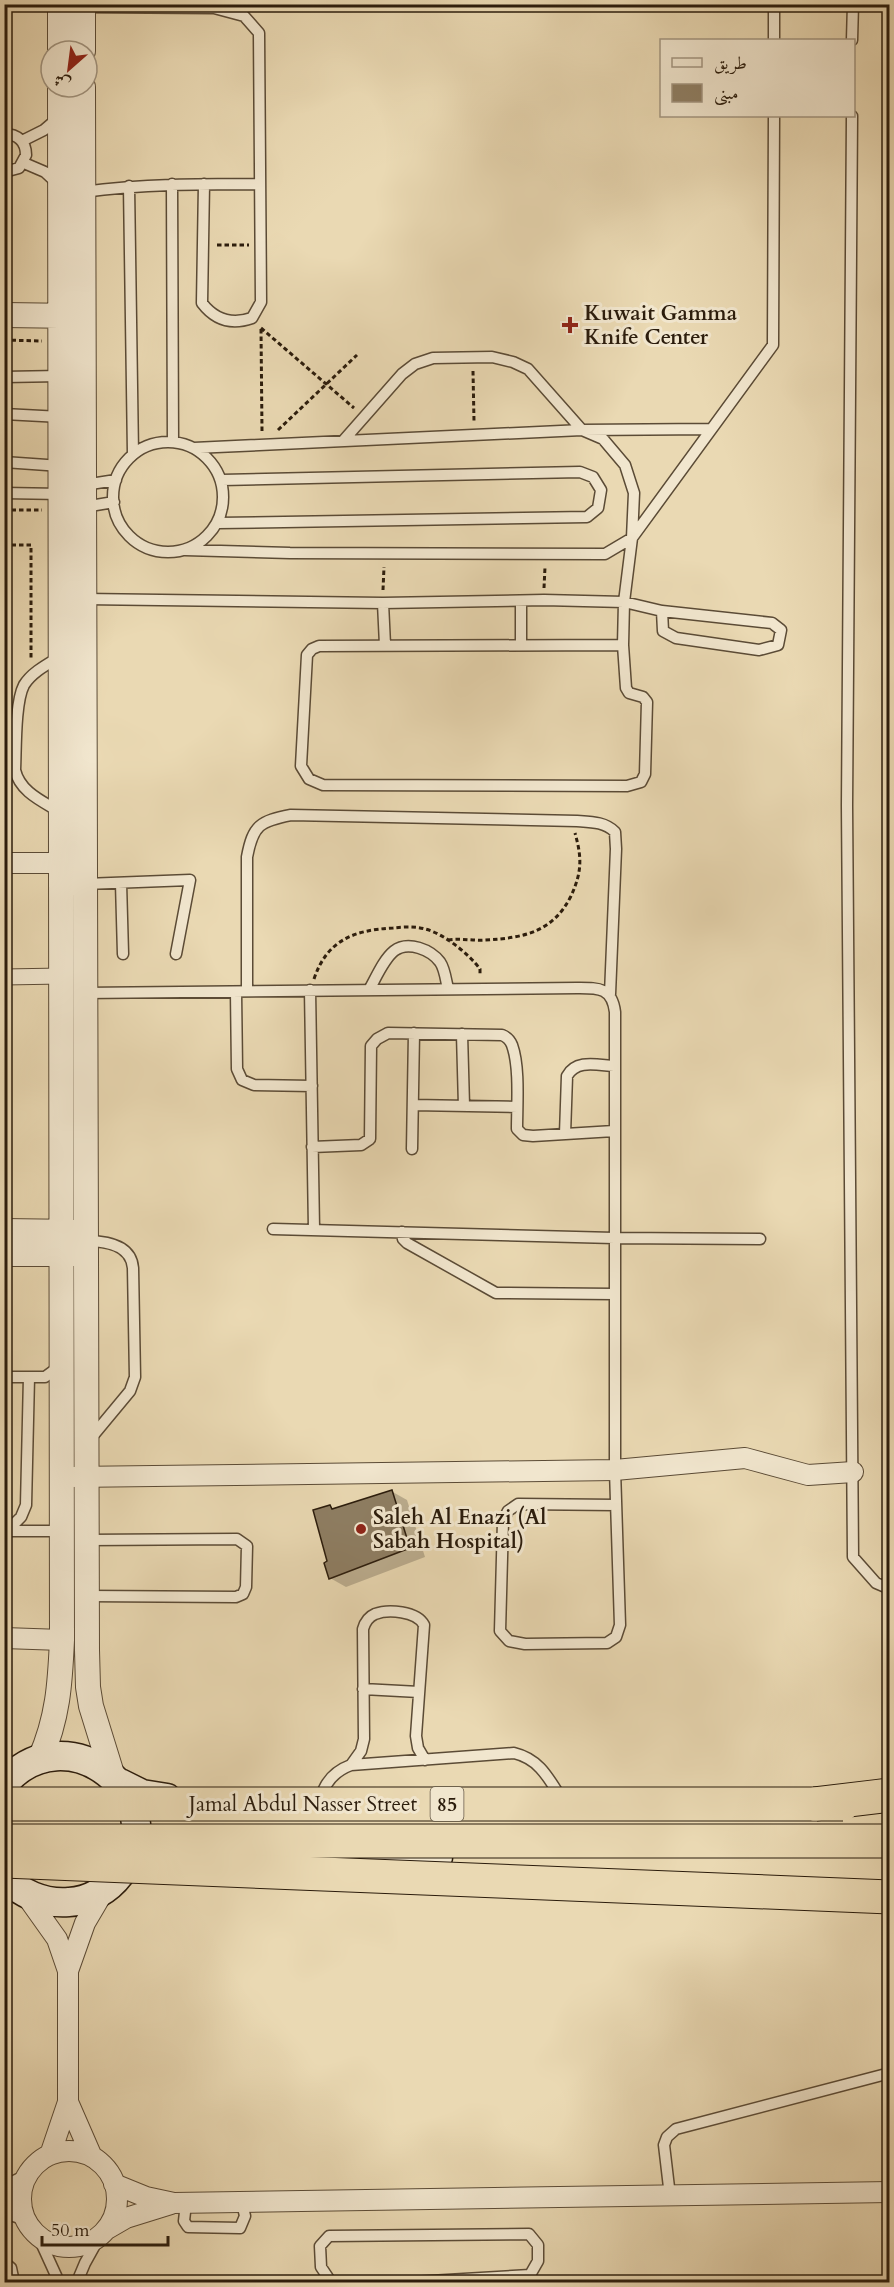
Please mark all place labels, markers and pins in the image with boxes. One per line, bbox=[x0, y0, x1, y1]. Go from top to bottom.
place label: Kuwait Gamma Knife Center bbox=[584, 299, 738, 352]
marker: Kuwait Gamma Knife Center bbox=[561, 316, 579, 334]
place label: Saleh Al Enazi (Al Sabah Hospital) bbox=[373, 1503, 546, 1556]
marker: Saleh Al Enazi (Al Sabah Hospital) bbox=[354, 1522, 368, 1536]

